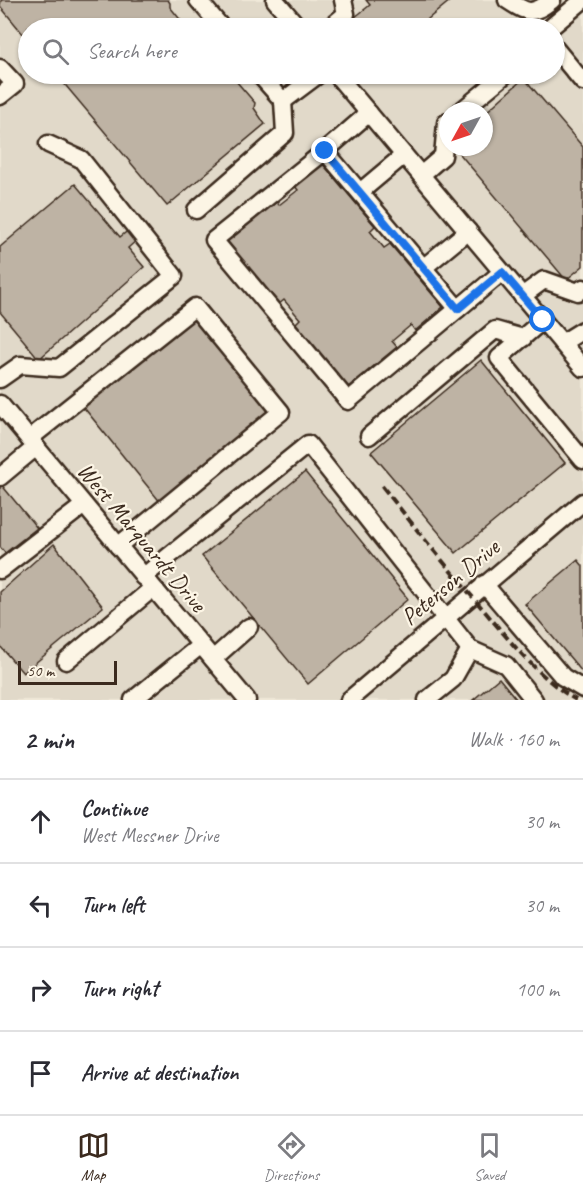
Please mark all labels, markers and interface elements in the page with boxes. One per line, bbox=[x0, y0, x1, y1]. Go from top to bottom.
search box bbox=[18, 18, 565, 84]
icon: search bbox=[39, 35, 72, 68]
text: Search here bbox=[87, 37, 177, 65]
north arrow bbox=[439, 102, 493, 156]
route end bbox=[311, 137, 337, 163]
route start bbox=[529, 306, 555, 332]
street label: West Marquardt Drive bbox=[71, 456, 215, 619]
street label: Peterson Drive bbox=[395, 531, 507, 632]
scale bar bbox=[18, 658, 117, 686]
text: 50 m bbox=[27, 661, 54, 681]
text: 2 min bbox=[24, 723, 74, 756]
text: Walk · 160 m bbox=[469, 727, 559, 752]
text: Continue bbox=[81, 795, 147, 823]
icon: ahead bbox=[24, 805, 57, 838]
text: 30 m bbox=[525, 809, 559, 834]
text: West Messner Drive bbox=[81, 823, 218, 848]
icon: left bbox=[24, 889, 57, 922]
text: Turn left bbox=[81, 891, 145, 919]
text: 30 m bbox=[525, 893, 559, 918]
icon: right bbox=[24, 973, 57, 1006]
text: Turn right bbox=[81, 975, 158, 1003]
text: 100 m bbox=[516, 977, 559, 1002]
icon: arrive bbox=[24, 1057, 57, 1090]
text: Arrive at destination bbox=[81, 1059, 238, 1087]
tab: Map bbox=[77, 1129, 110, 1185]
tab: Directions bbox=[264, 1129, 319, 1185]
tab: Saved bbox=[473, 1129, 506, 1185]

